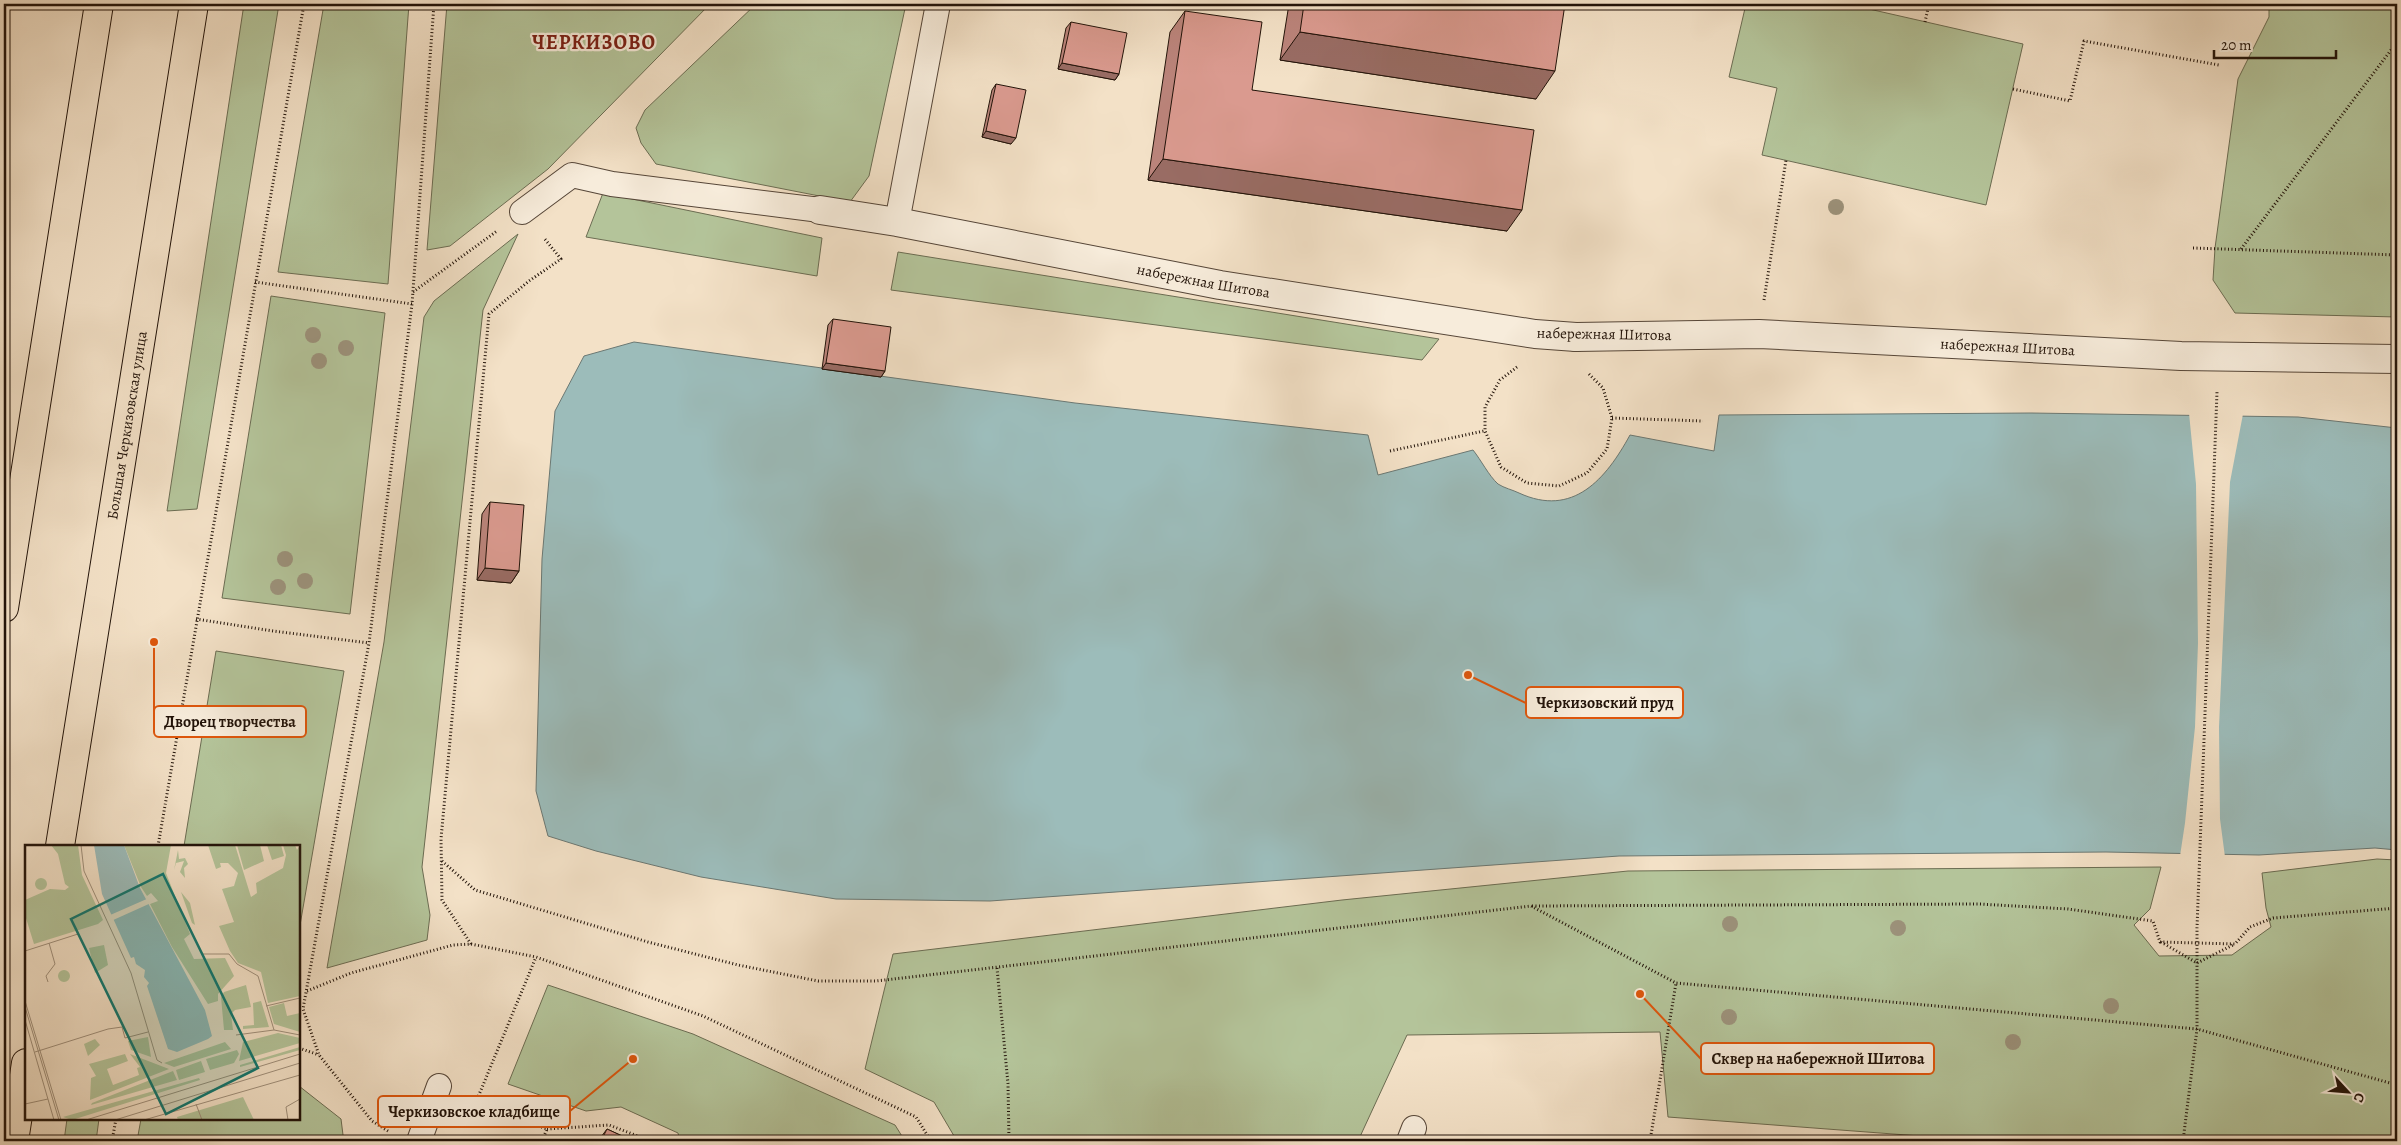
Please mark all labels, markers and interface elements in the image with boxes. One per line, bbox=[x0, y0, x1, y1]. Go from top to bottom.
scale bar bbox=[2214, 28, 2336, 60]
district label: ЧЕРКИЗОВО bbox=[532, 29, 656, 56]
text: 20 m bbox=[2221, 35, 2252, 55]
street label: набережная Шитова bbox=[1135, 259, 1271, 303]
street label: набережная Шитова bbox=[1536, 323, 1672, 345]
street label: Большая Черкизовская улица bbox=[102, 329, 152, 521]
street label: набережная Шитова bbox=[1940, 333, 2076, 360]
callout: Черкизовский пруд bbox=[1526, 687, 1683, 718]
text: Черкизовский пруд bbox=[1536, 692, 1674, 714]
callout: Дворец творчества bbox=[154, 706, 306, 737]
text: Дворец творчества bbox=[164, 711, 296, 733]
inset map bbox=[25, 845, 300, 1120]
callout: Сквер на набережной Шитова bbox=[1701, 1043, 1934, 1074]
text: Сквер на набережной Шитова bbox=[1711, 1048, 1925, 1070]
north arrow bbox=[2324, 1068, 2374, 1118]
text: С bbox=[2349, 1089, 2370, 1106]
callout: Черкизовское кладбище bbox=[378, 1096, 570, 1127]
text: Черкизовское кладбище bbox=[388, 1101, 560, 1123]

